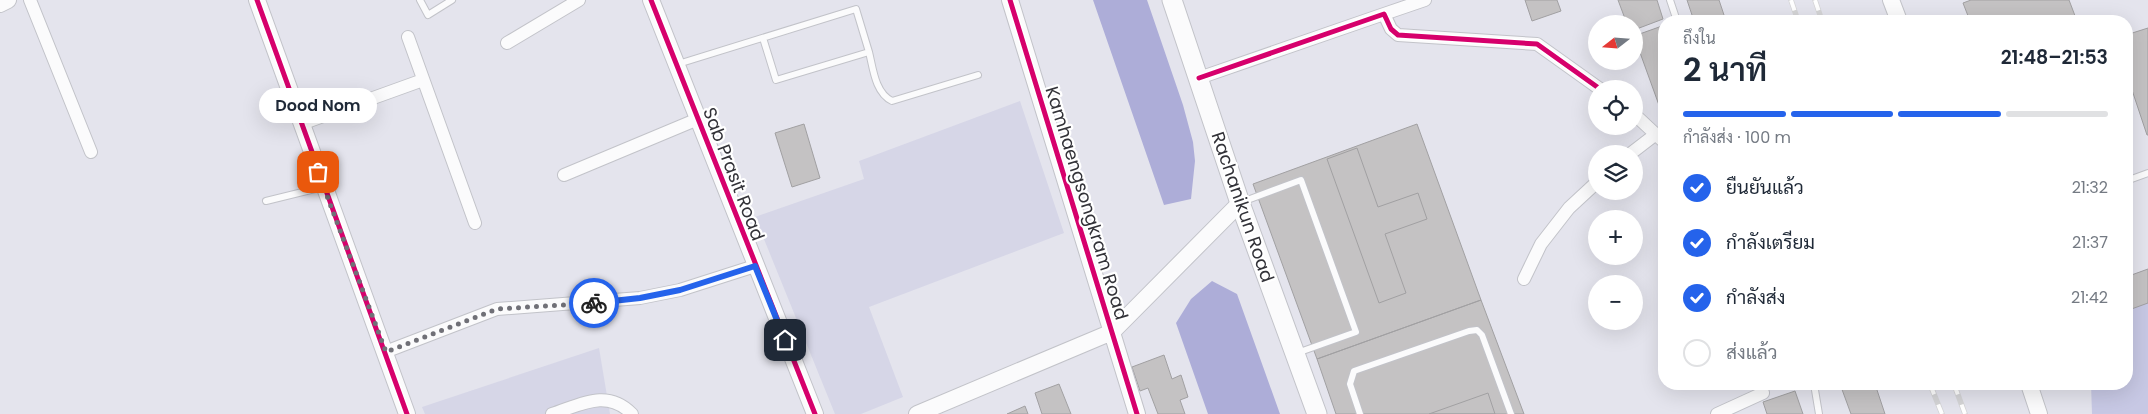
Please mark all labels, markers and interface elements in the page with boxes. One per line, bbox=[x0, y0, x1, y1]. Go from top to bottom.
north arrow bbox=[1588, 15, 1642, 70]
map controls bbox=[1588, 15, 1643, 330]
text: ถึงใน bbox=[1683, 27, 1716, 50]
text: 21:48–21:53 bbox=[2001, 44, 2108, 71]
text: 2 นาที bbox=[1683, 47, 1767, 92]
button: locate bbox=[1588, 80, 1643, 135]
street label: Kamhaengsongkram Road bbox=[1040, 83, 1134, 323]
callout: Dood Nom bbox=[259, 87, 377, 122]
text: Dood Nom bbox=[275, 94, 361, 117]
street label: Sab Prasit Road bbox=[697, 104, 771, 244]
text: กำลังส่ง · 100 m bbox=[1683, 126, 1791, 149]
street label: Rachanikun Road bbox=[1206, 128, 1280, 286]
button: layers bbox=[1588, 145, 1643, 200]
pin bbox=[297, 151, 339, 193]
icon: bag bbox=[304, 158, 332, 186]
icon: check bbox=[1683, 174, 1711, 202]
text: ยืนยันแล้ว bbox=[1726, 174, 1804, 201]
text: 21:32 bbox=[2072, 176, 2108, 199]
button: + bbox=[1588, 210, 1643, 265]
icon: check bbox=[1683, 229, 1711, 257]
text: กำลังเตรียม bbox=[1726, 229, 1815, 256]
text: 21:37 bbox=[2072, 231, 2108, 254]
button: − bbox=[1588, 275, 1643, 330]
courier bbox=[569, 278, 619, 328]
icon: check bbox=[1683, 284, 1711, 312]
text: กำลังส่ง bbox=[1726, 284, 1785, 311]
text: 21:42 bbox=[2071, 286, 2108, 309]
icon: bike bbox=[580, 289, 608, 317]
pin bbox=[764, 319, 806, 361]
icon: home bbox=[771, 326, 799, 354]
text: ส่งแล้ว bbox=[1726, 339, 1777, 366]

